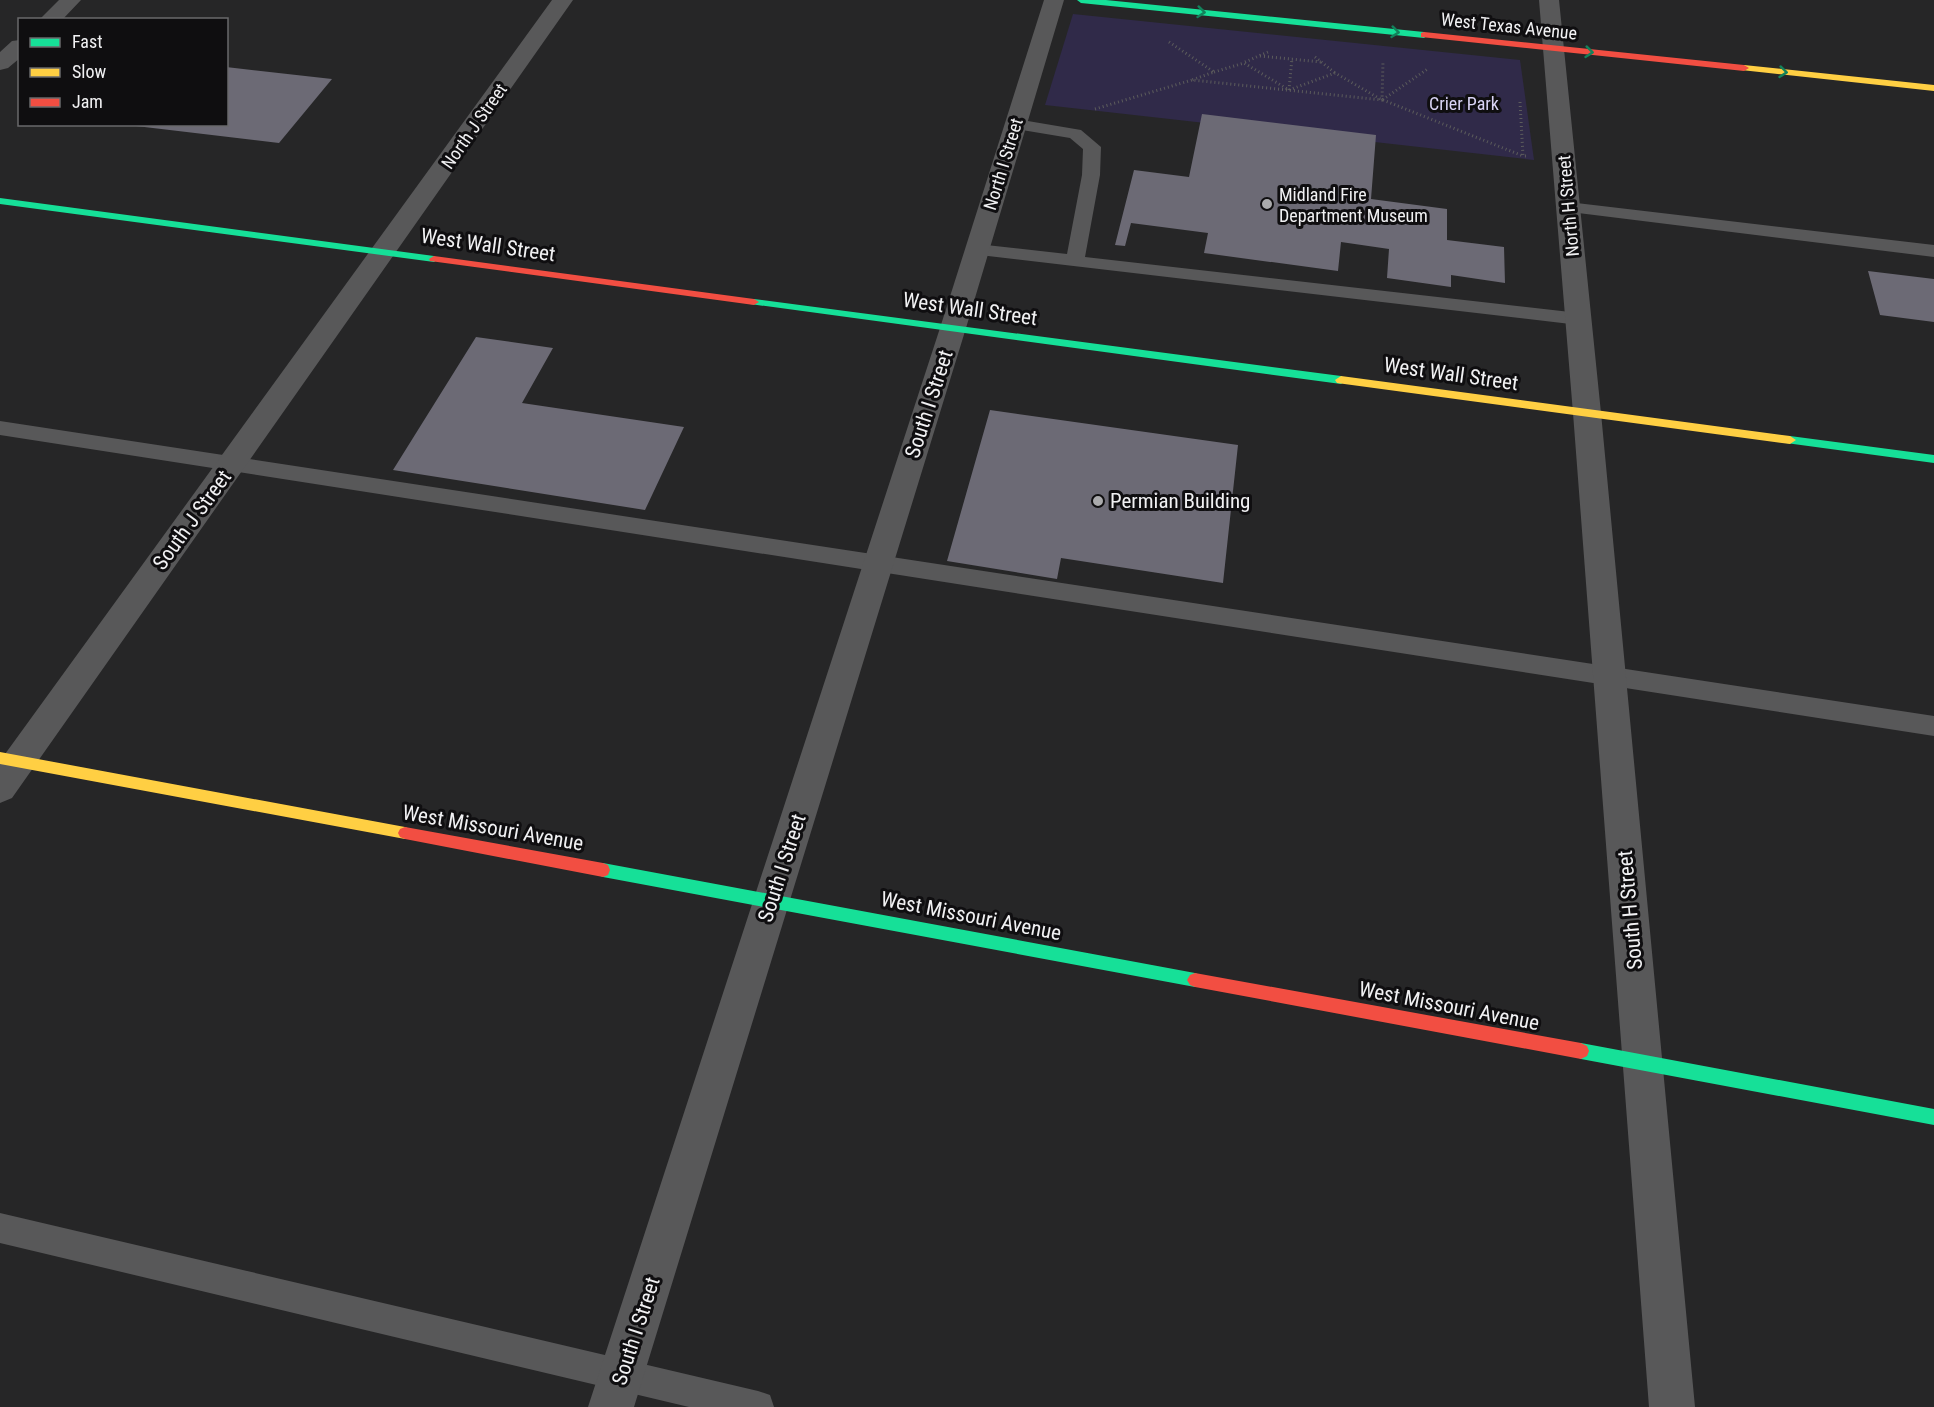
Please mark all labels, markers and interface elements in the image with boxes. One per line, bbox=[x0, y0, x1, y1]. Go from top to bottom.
one-way arrow bbox=[1197, 5, 1206, 18]
street label: West Texas Avenue bbox=[1440, 8, 1578, 44]
legend bbox=[18, 18, 228, 126]
one-way arrow bbox=[1391, 25, 1400, 38]
text: Fast bbox=[72, 31, 103, 52]
one-way arrow bbox=[1585, 45, 1594, 58]
text: Slow bbox=[72, 61, 107, 82]
one-way arrow bbox=[1779, 65, 1788, 78]
street label: North J Street bbox=[437, 79, 511, 173]
text: Jam bbox=[72, 91, 103, 112]
park label: Crier Park bbox=[1429, 93, 1499, 114]
street label: North I Street bbox=[979, 115, 1027, 213]
street label: North H Street bbox=[1553, 154, 1583, 258]
place label: Midland Fire Department Museum bbox=[1279, 184, 1428, 226]
marker: Midland Fire Department Museum bbox=[1260, 197, 1274, 211]
street label: West Wall Street bbox=[419, 224, 557, 266]
street label: West Wall Street bbox=[901, 288, 1039, 330]
street label: South I Street bbox=[900, 347, 958, 461]
street label: West Wall Street bbox=[1382, 353, 1520, 395]
street label: South J Street bbox=[148, 466, 236, 574]
place label: Permian Building bbox=[1110, 489, 1250, 513]
marker: Permian Building bbox=[1091, 494, 1105, 508]
street label: West Missouri Avenue bbox=[401, 800, 585, 856]
street label: South I Street bbox=[753, 811, 811, 925]
street label: South H Street bbox=[1613, 849, 1647, 971]
street label: West Missouri Avenue bbox=[879, 887, 1063, 945]
street label: West Missouri Avenue bbox=[1357, 977, 1541, 1035]
street label: South I Street bbox=[607, 1274, 665, 1388]

